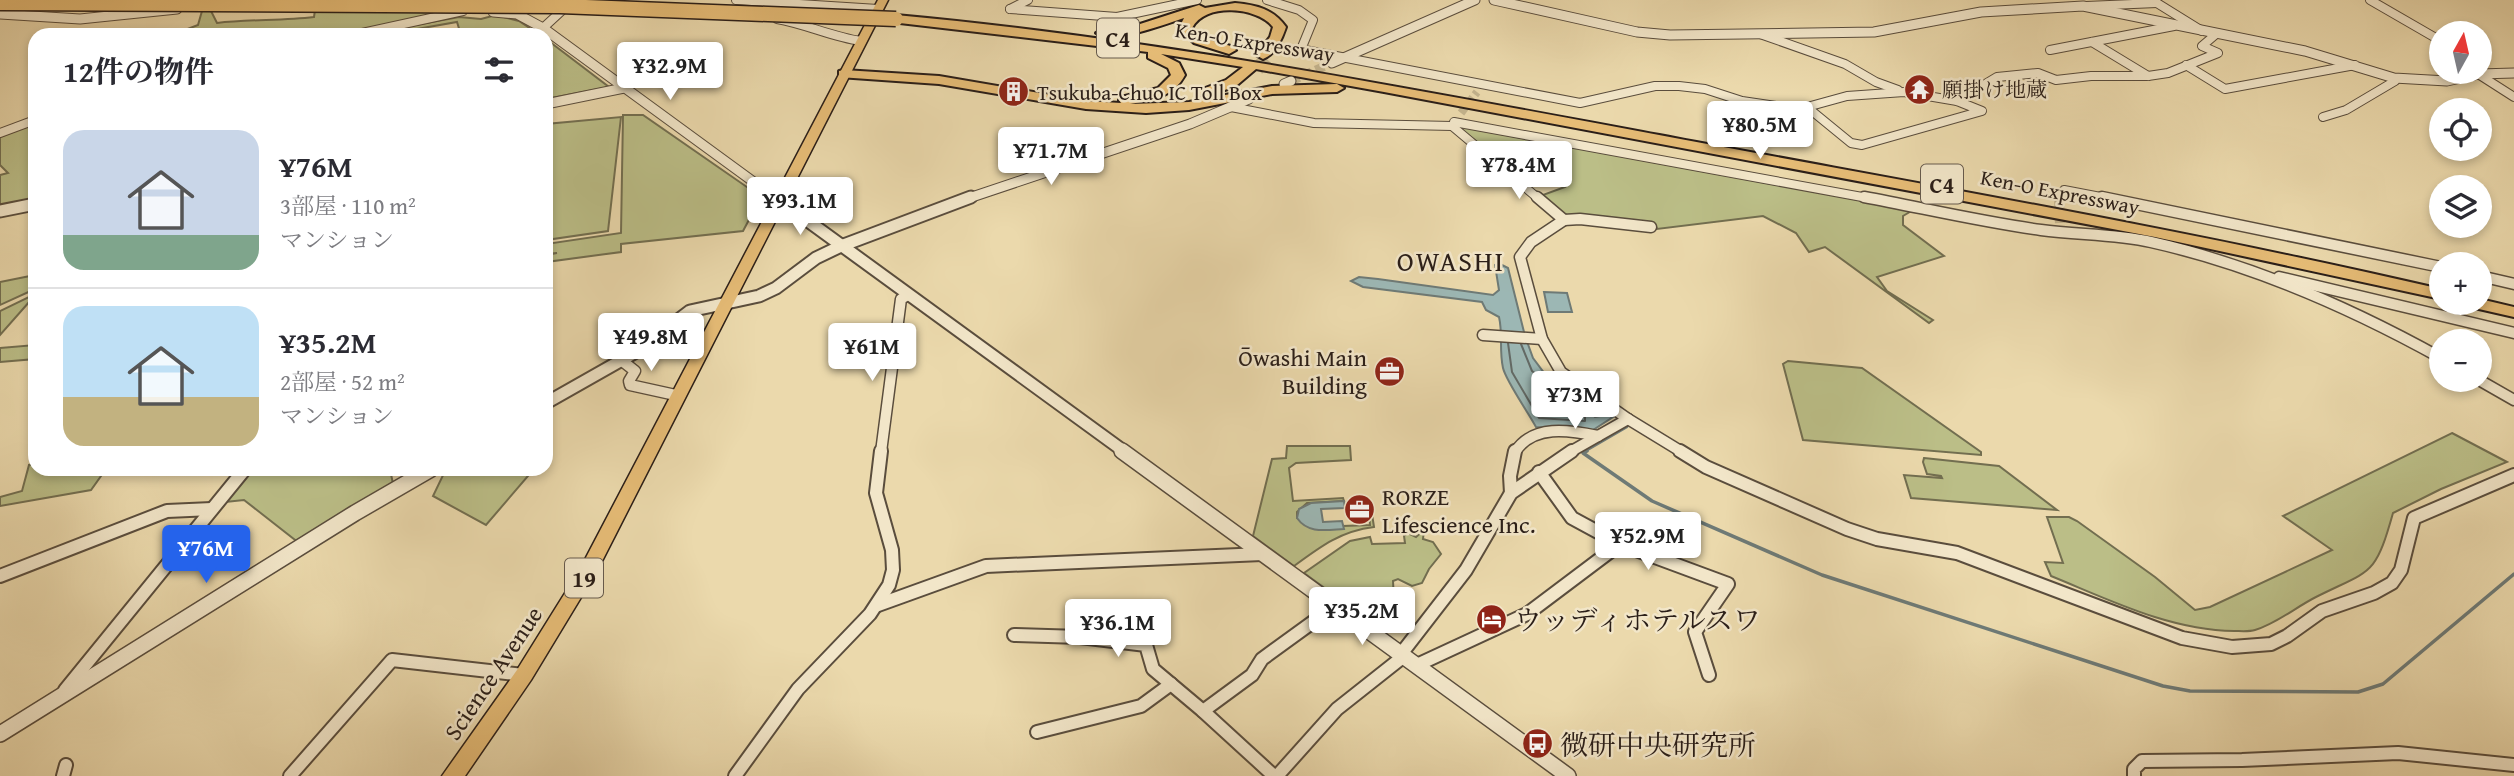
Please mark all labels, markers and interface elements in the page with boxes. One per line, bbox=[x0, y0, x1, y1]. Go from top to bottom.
street label: Ken-O Expressway bbox=[1173, 14, 1338, 70]
road number: C4 bbox=[1097, 19, 1139, 58]
north arrow bbox=[2429, 21, 2492, 84]
map controls bbox=[2429, 21, 2492, 392]
pin: ¥32.9M bbox=[613, 42, 727, 102]
text: ¥32.9M bbox=[633, 48, 707, 81]
text: 12件の物件 bbox=[63, 49, 214, 93]
icon: filters bbox=[480, 51, 518, 89]
temple icon: 願掛け地蔵 bbox=[1902, 72, 1936, 106]
place label: 願掛け地蔵 bbox=[1942, 74, 2047, 105]
building icon: Tsukuba-Chuo IC Toll Box bbox=[997, 75, 1031, 109]
place label: Tsukuba-Chuo IC Toll Box bbox=[1037, 77, 1262, 108]
button: locate bbox=[2429, 98, 2492, 161]
pin: ¥80.5M bbox=[1703, 102, 1817, 161]
text: ¥80.5M bbox=[1723, 107, 1797, 140]
pin: ¥71.7M bbox=[994, 128, 1108, 187]
text: ¥71.7M bbox=[1014, 133, 1088, 166]
pin: ¥78.4M bbox=[1462, 142, 1576, 201]
text: ¥76M bbox=[280, 144, 352, 188]
text: ¥78.4M bbox=[1482, 147, 1556, 180]
icon: home bbox=[119, 158, 203, 242]
street label: Ken-O Expressway bbox=[1978, 161, 2143, 223]
road number: C4 bbox=[1921, 164, 1963, 204]
button: layers bbox=[2429, 175, 2492, 238]
pin: ¥93.1M bbox=[743, 177, 857, 237]
text: ¥93.1M bbox=[763, 183, 837, 216]
text: 3部屋 · 110 m² bbox=[280, 189, 416, 222]
text: マンション bbox=[280, 223, 394, 256]
district label: OWASHI bbox=[1397, 240, 1505, 281]
button: + bbox=[2429, 252, 2492, 315]
pin: ¥49.8M bbox=[594, 314, 708, 373]
text: ¥49.8M bbox=[614, 319, 688, 352]
text: ¥35.2M bbox=[280, 320, 376, 364]
pin: ¥61M bbox=[831, 324, 913, 383]
text: ¥61M bbox=[844, 329, 900, 362]
button: − bbox=[2429, 329, 2492, 392]
icon: home bbox=[119, 334, 203, 418]
place label: Ōwashi Main Building bbox=[1238, 340, 1368, 403]
office icon: Ōwashi Main Building bbox=[1373, 354, 1407, 388]
text: 2部屋 · 52 m² bbox=[280, 365, 405, 398]
pin: ¥73M bbox=[1534, 372, 1616, 431]
text: ¥73M bbox=[1547, 377, 1603, 410]
text: マンション bbox=[280, 399, 394, 432]
place label: RORZE Lifescience Inc. bbox=[1382, 479, 1536, 542]
office icon: RORZE Lifescience Inc. bbox=[1342, 493, 1376, 527]
pin: ¥52.9M bbox=[1591, 512, 1705, 572]
text: ¥52.9M bbox=[1611, 518, 1685, 551]
pin: ¥76M bbox=[165, 526, 247, 585]
text: ¥76M bbox=[178, 531, 234, 564]
road number: 19 bbox=[565, 558, 603, 598]
pin: ¥35.2M bbox=[1305, 588, 1419, 647]
text: ¥35.2M bbox=[1325, 593, 1399, 626]
street label: Science Avenue bbox=[435, 599, 551, 747]
place label: ウッディホテルスワ bbox=[1514, 599, 1761, 640]
pin: ¥36.1M bbox=[1061, 600, 1175, 659]
hotel icon: ウッディホテルスワ bbox=[1474, 602, 1508, 636]
text: ¥36.1M bbox=[1081, 605, 1155, 638]
place label: 微研中央研究所 bbox=[1560, 724, 1756, 765]
bus stop icon: 微研中央研究所 bbox=[1520, 727, 1554, 761]

